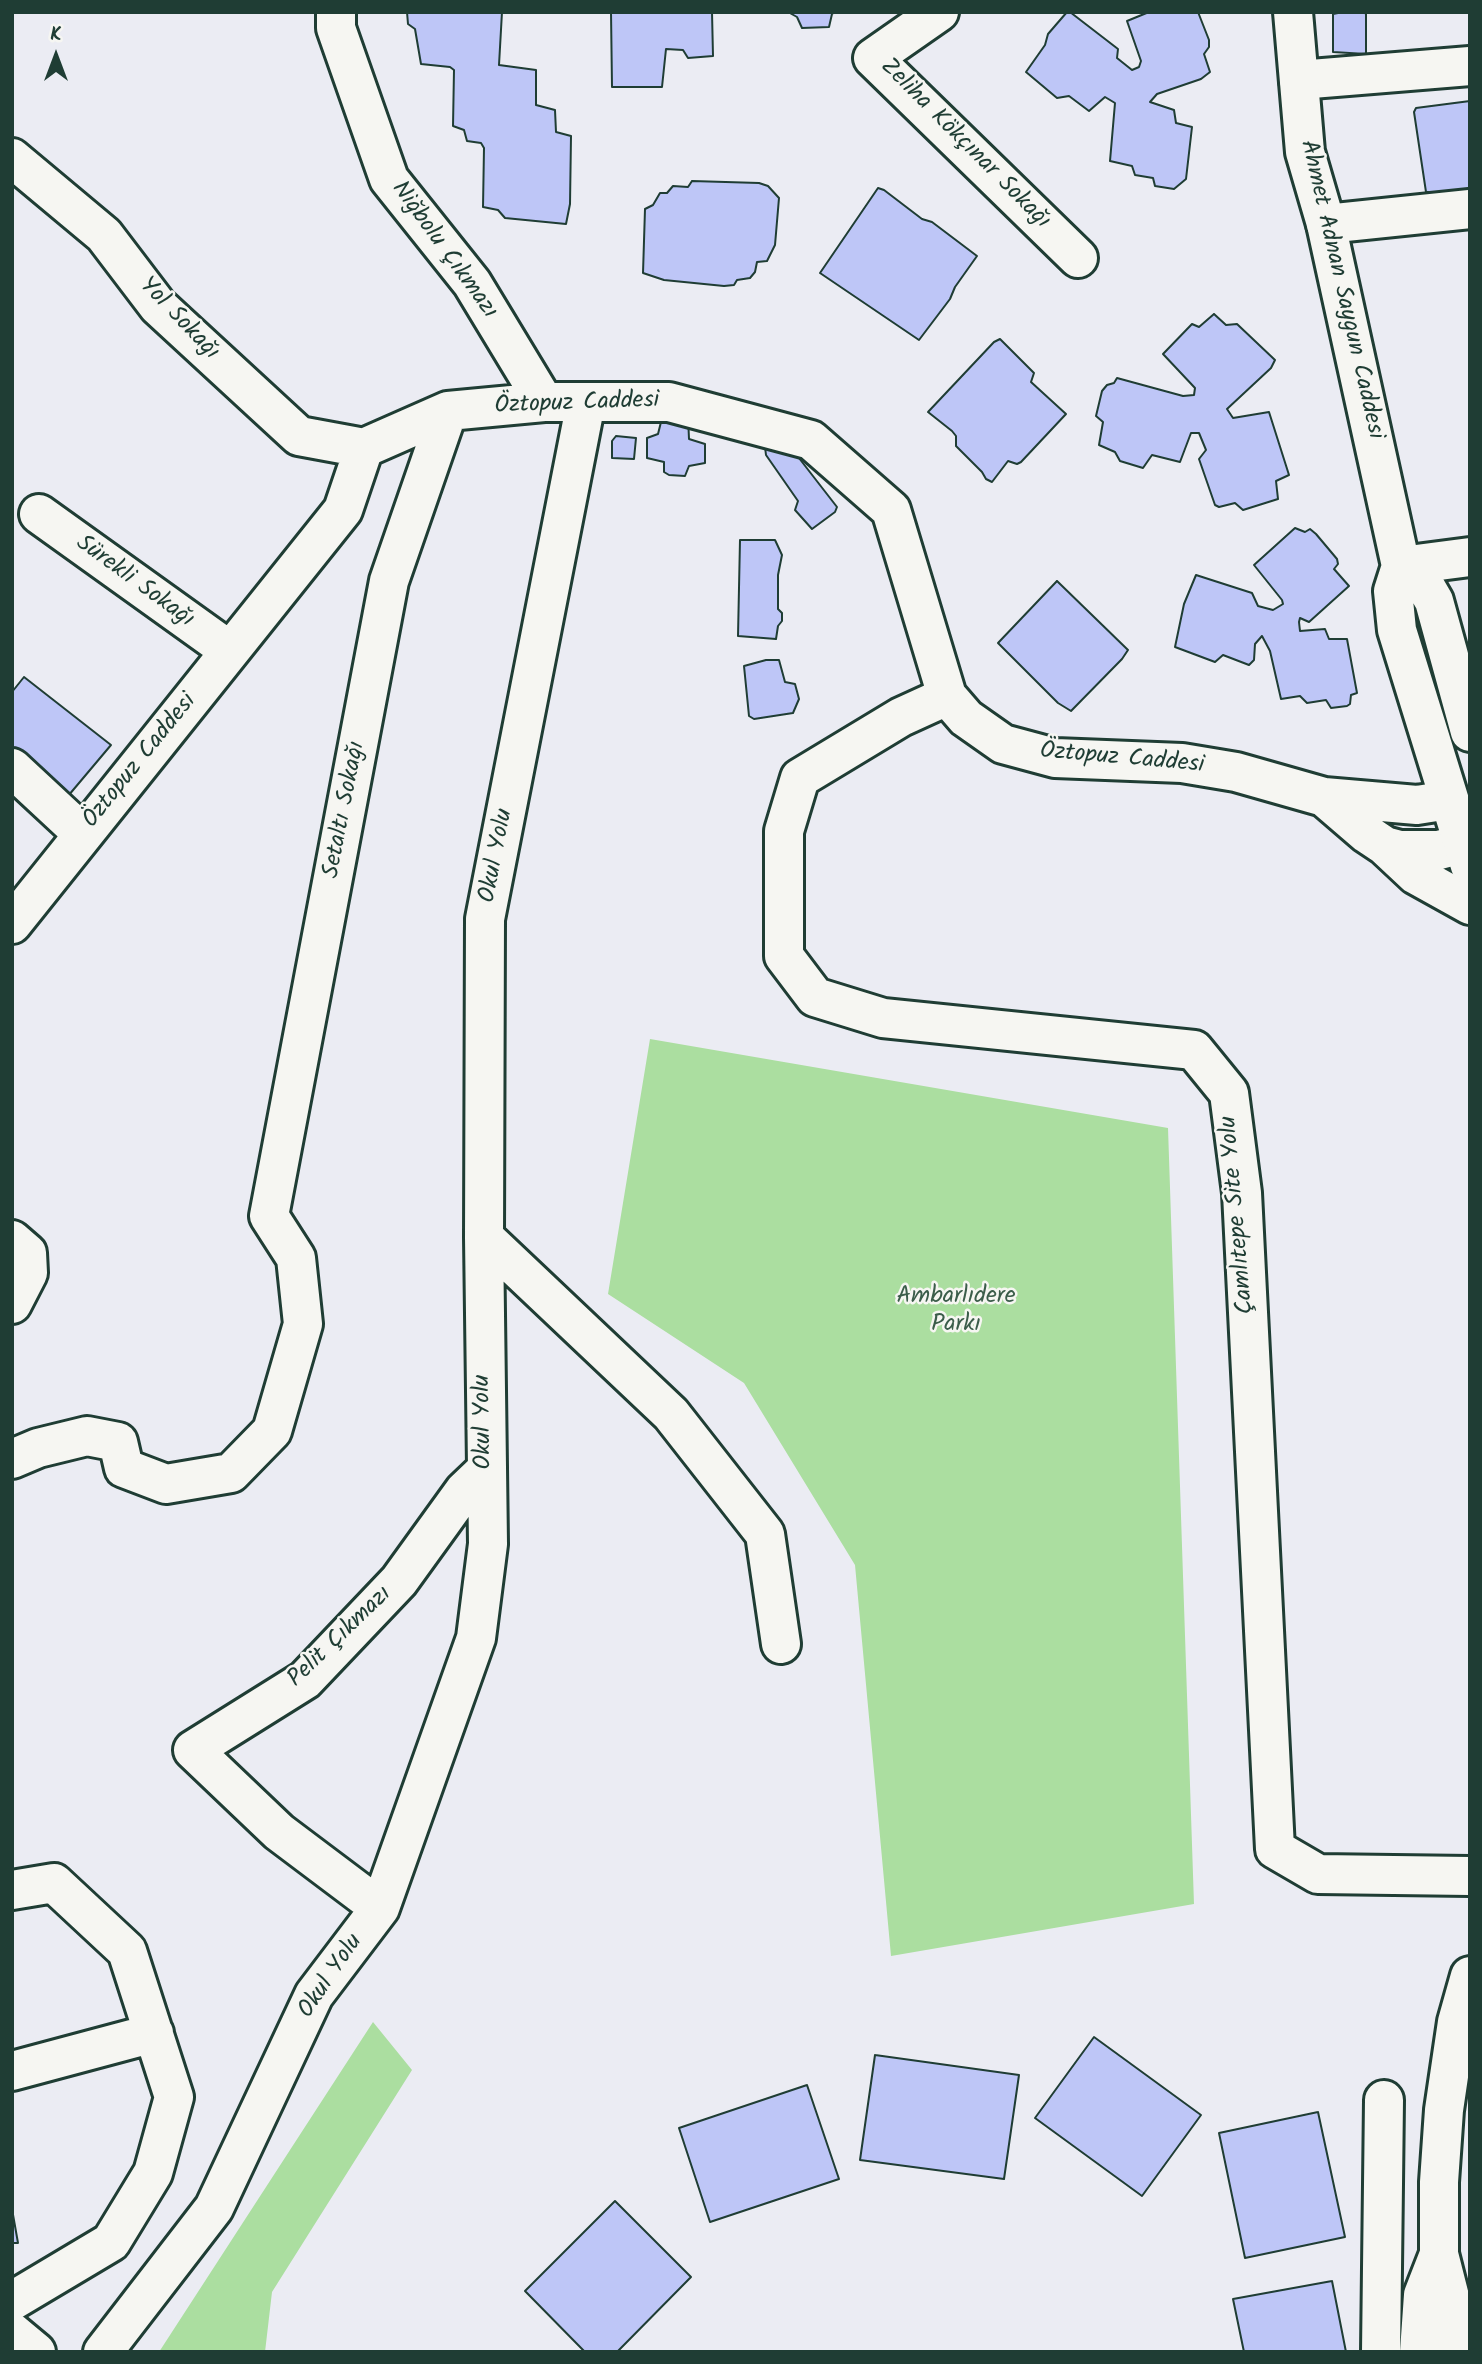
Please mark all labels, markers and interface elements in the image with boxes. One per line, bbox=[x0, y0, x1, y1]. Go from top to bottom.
text: K bbox=[50, 20, 62, 50]
north arrow bbox=[21, 21, 91, 91]
street label: Zeliha Kökçınar Sokağı bbox=[873, 54, 1055, 236]
street label: Ahmet Adnan Saygun Caddesi bbox=[1292, 138, 1388, 442]
street label: Niğbolu Çıkmazı bbox=[383, 177, 503, 325]
street label: Yol Sokağı bbox=[132, 273, 224, 367]
street label: Öztopuz Caddesi bbox=[494, 388, 660, 422]
street label: Sürekli Sokağı bbox=[69, 530, 199, 636]
street label: Öztopuz Caddesi bbox=[78, 689, 204, 835]
street label: Öztopuz Caddesi bbox=[1039, 738, 1205, 782]
street label: Setaltı Sokağı bbox=[319, 739, 373, 881]
street label: Okul Yolu bbox=[475, 807, 521, 905]
street label: Çamlıtepe Site Yolu bbox=[1216, 1115, 1262, 1315]
park label: Ambarlıdere Parkı bbox=[896, 1284, 1016, 1340]
street label: Okul Yolu bbox=[470, 1374, 500, 1470]
street label: Pelit Çıkmazı bbox=[283, 1581, 399, 1695]
street label: Okul Yolu bbox=[293, 1930, 371, 2024]

